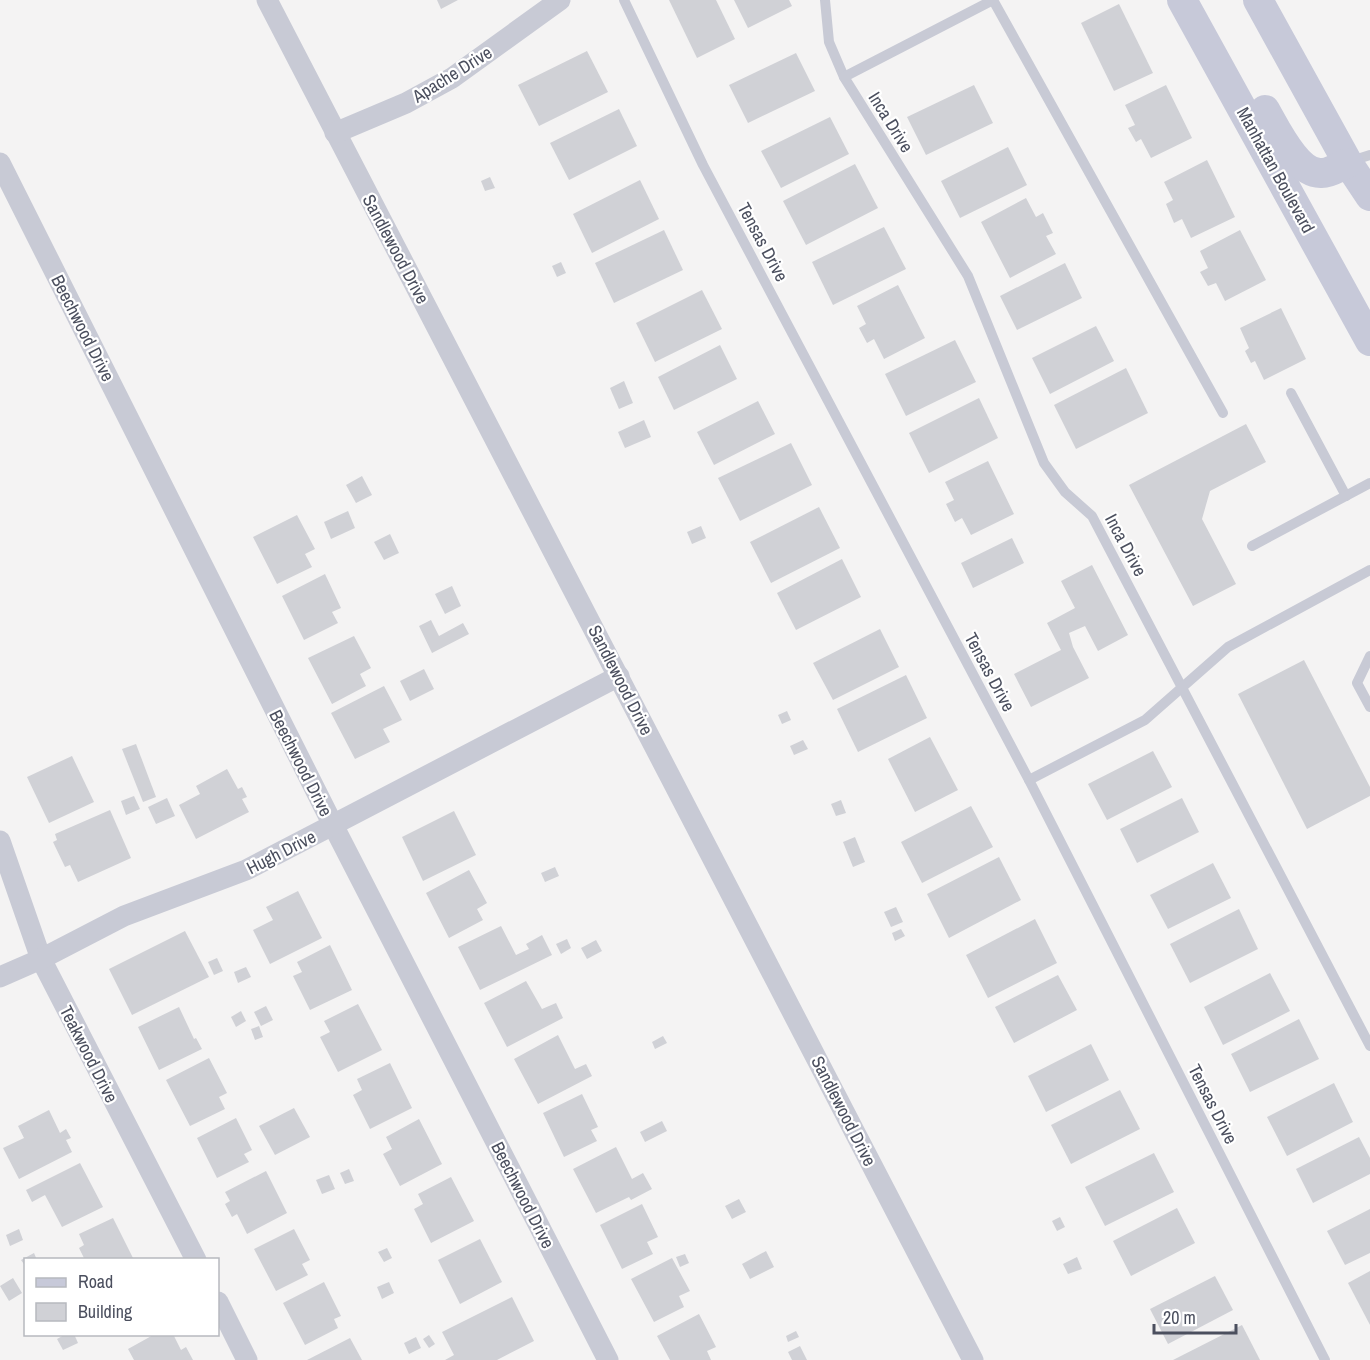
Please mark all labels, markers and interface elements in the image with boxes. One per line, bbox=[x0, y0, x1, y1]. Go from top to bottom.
street label: Apache Drive bbox=[407, 40, 497, 109]
street label: Inca Drive bbox=[863, 87, 919, 157]
street label: Manhattan Boulevard bbox=[1231, 103, 1321, 237]
street label: Sandlewood Drive bbox=[357, 190, 435, 308]
street label: Tensas Drive bbox=[732, 198, 794, 286]
street label: Beechwood Drive bbox=[45, 270, 121, 386]
street label: Inca Drive bbox=[1099, 509, 1153, 581]
street label: Sandlewood Drive bbox=[582, 621, 660, 739]
street label: Tensas Drive bbox=[959, 628, 1021, 716]
street label: Beechwood Drive bbox=[263, 705, 339, 821]
street label: Hugh Drive bbox=[242, 824, 320, 880]
street label: Teakwood Drive bbox=[54, 1001, 124, 1107]
street label: Sandlewood Drive bbox=[805, 1052, 883, 1170]
street label: Tensas Drive bbox=[1182, 1060, 1244, 1148]
street label: Beechwood Drive bbox=[485, 1137, 561, 1253]
legend bbox=[24, 1258, 219, 1336]
text: Road bbox=[78, 1269, 113, 1294]
scale bar bbox=[1154, 1297, 1236, 1335]
text: Building bbox=[78, 1299, 133, 1324]
text: 20 m bbox=[1163, 1305, 1196, 1330]

